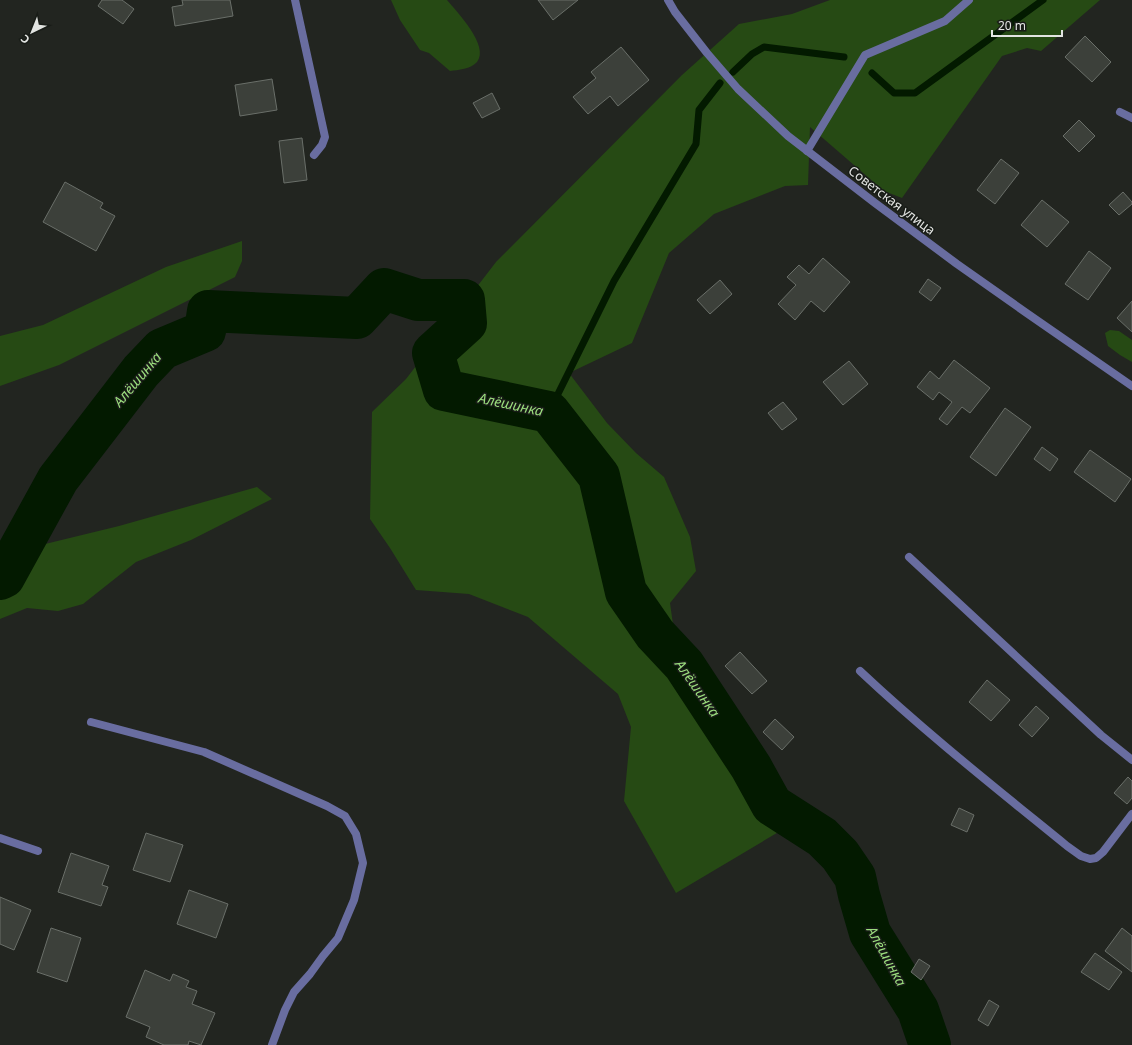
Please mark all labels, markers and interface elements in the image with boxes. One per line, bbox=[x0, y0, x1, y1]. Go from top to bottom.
north arrow bbox=[12, 12, 52, 52]
scale bar bbox=[992, 12, 1062, 38]
text: 20 m bbox=[998, 17, 1026, 34]
text: С bbox=[17, 32, 33, 48]
street label: Советская улица bbox=[845, 161, 939, 239]
water label: Алёшинка bbox=[108, 348, 165, 411]
water label: Алёшинка bbox=[476, 388, 545, 420]
water label: Алёшинка bbox=[671, 655, 725, 720]
water label: Алёшинка bbox=[862, 922, 911, 989]

